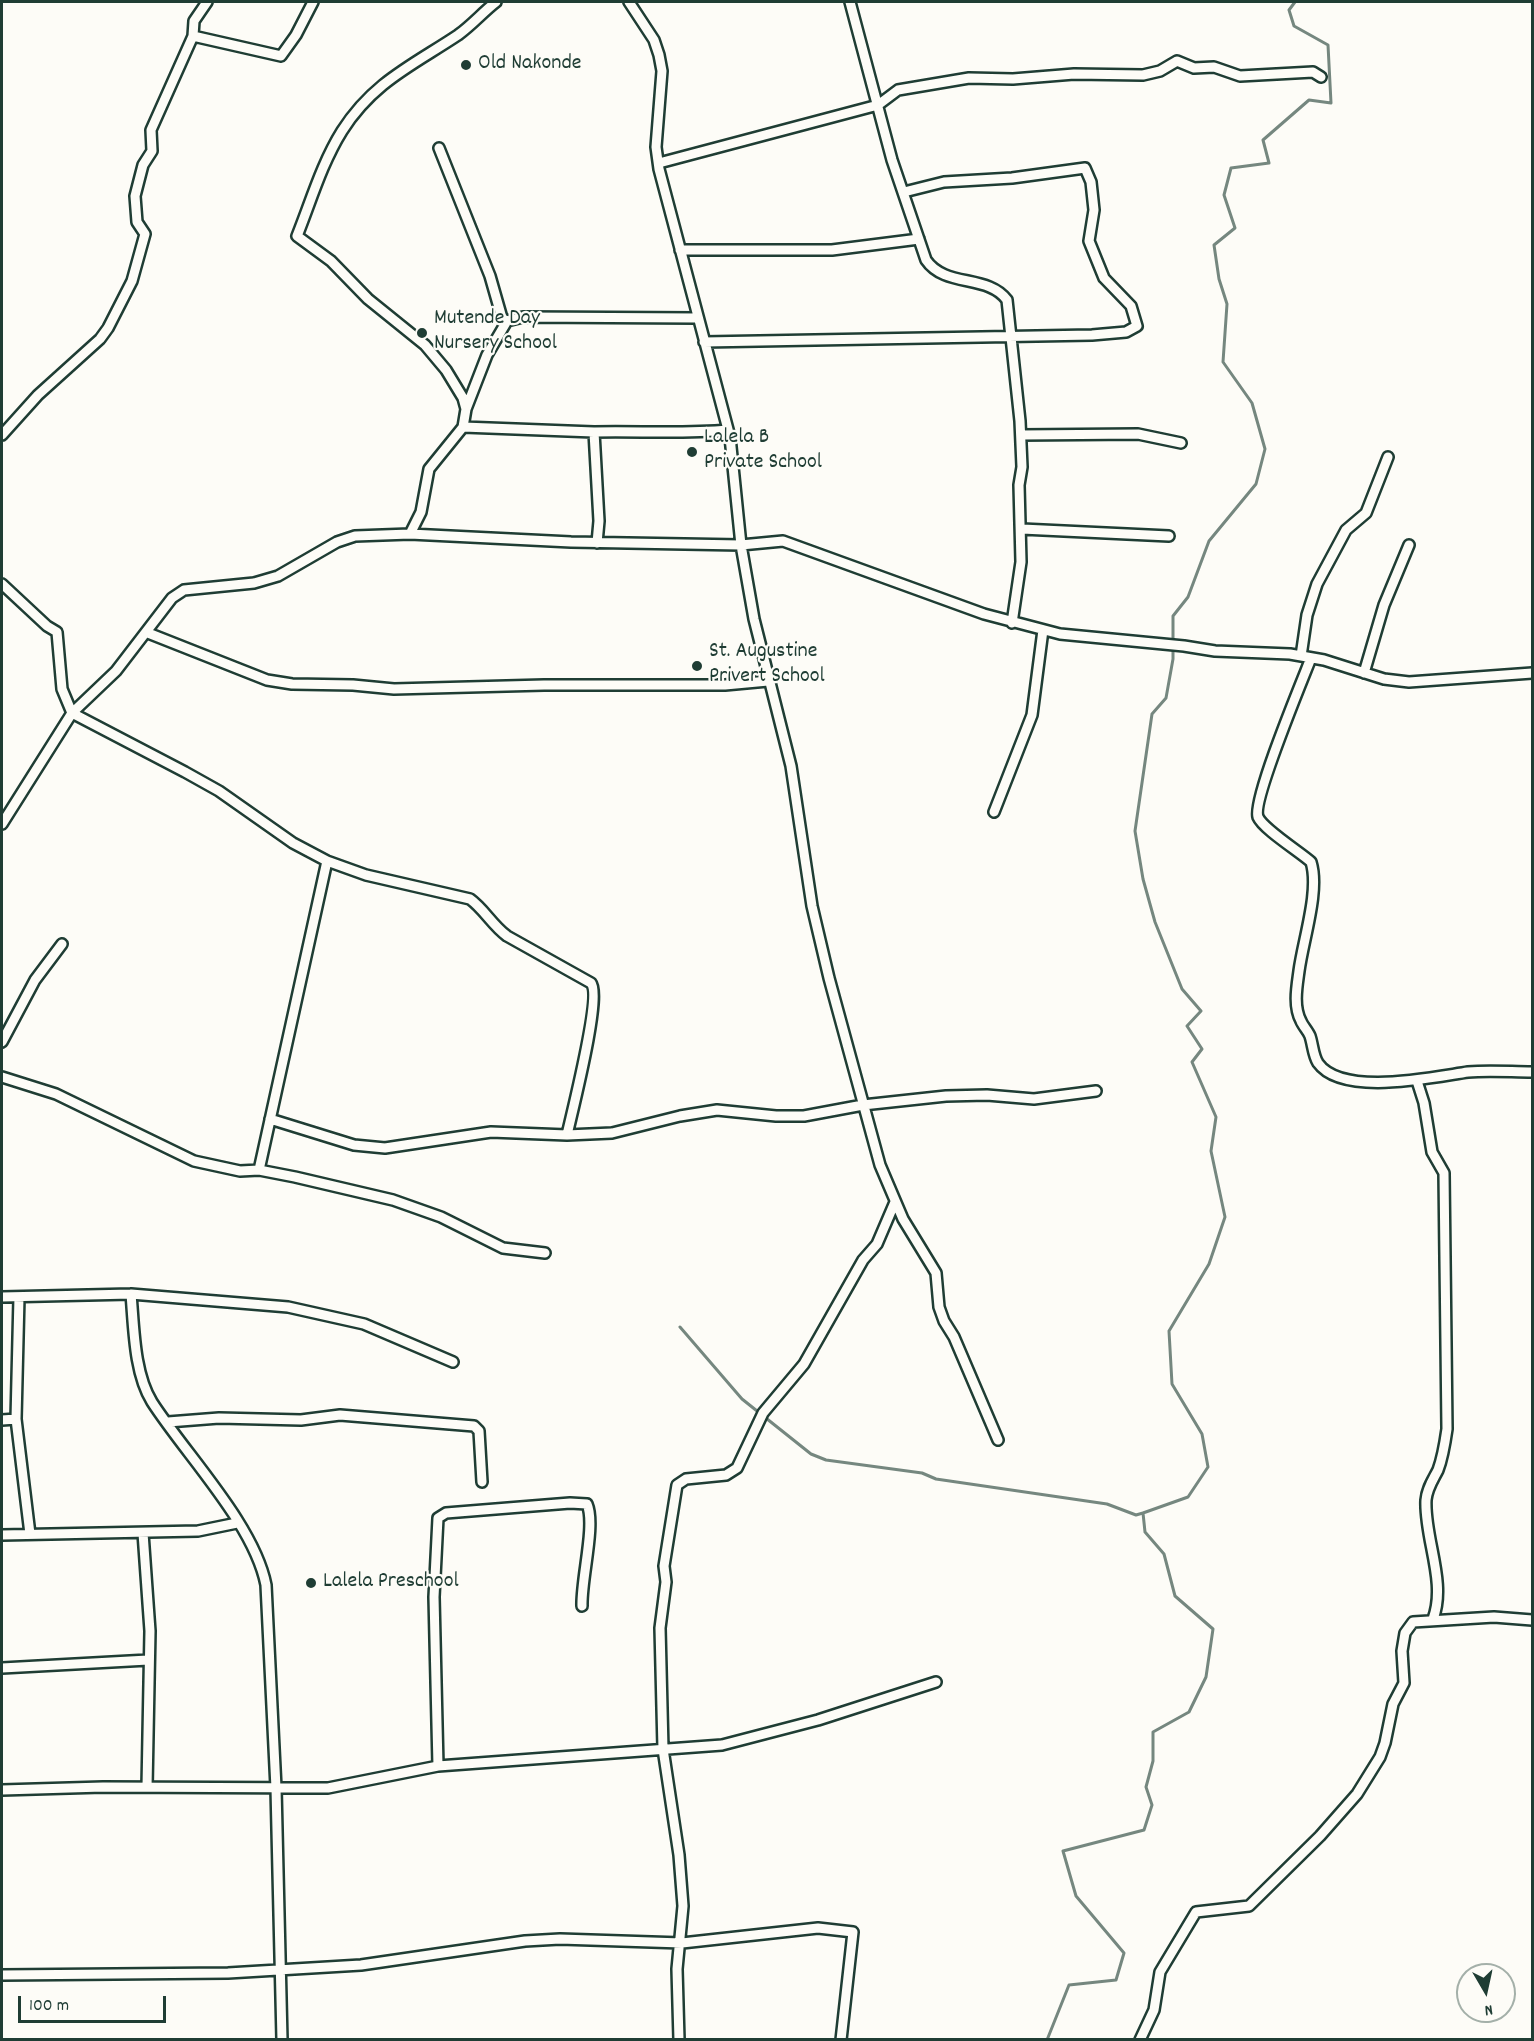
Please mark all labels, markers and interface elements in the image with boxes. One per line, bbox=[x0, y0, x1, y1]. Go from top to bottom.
place label: Old Nakonde bbox=[478, 52, 581, 78]
marker: Old Nakonde bbox=[459, 58, 473, 72]
place label: Mutende Day Nursery School bbox=[434, 307, 557, 358]
marker: Mutende Day Nursery School bbox=[415, 326, 429, 340]
place label: Lalela B Private School bbox=[704, 426, 822, 478]
marker: Lalela B Private School bbox=[685, 445, 699, 459]
place label: St. Augustine Privert School bbox=[709, 640, 825, 692]
marker: St. Augustine Privert School bbox=[690, 659, 704, 673]
place label: Lalela Preschool bbox=[323, 1570, 459, 1596]
marker: Lalela Preschool bbox=[304, 1576, 318, 1590]
north arrow bbox=[1456, 1963, 1516, 2023]
scale bar bbox=[21, 1984, 170, 2022]
text: 100 m bbox=[29, 1994, 69, 2019]
text: N bbox=[1483, 1997, 1494, 2021]

